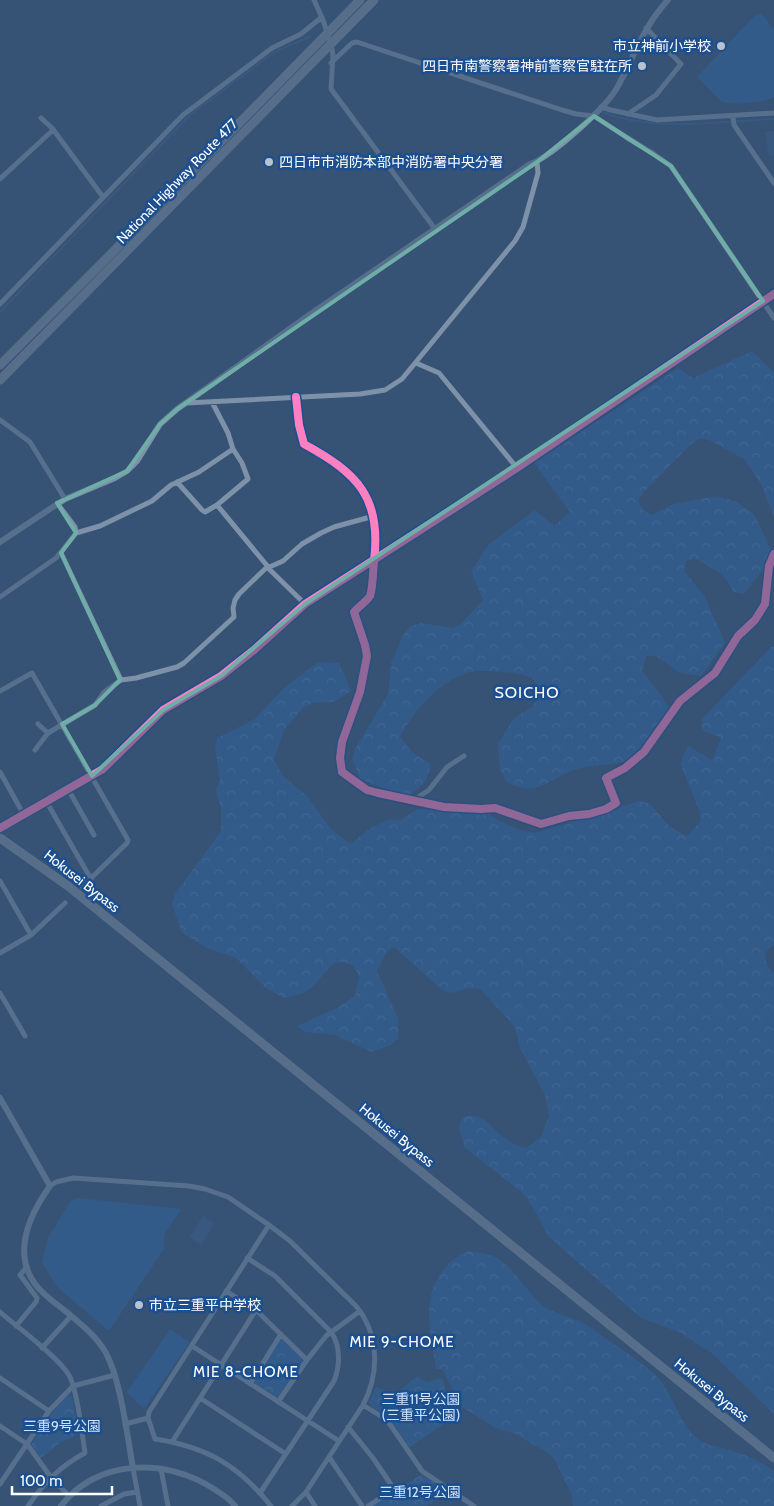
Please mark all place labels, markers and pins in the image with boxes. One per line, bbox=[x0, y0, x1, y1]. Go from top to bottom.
place label: 市立神前小学校 bbox=[613, 37, 711, 55]
marker: 市立神前小学校 bbox=[715, 40, 727, 52]
place label: 四日市南警察署神前警察官駐在所 bbox=[422, 57, 632, 75]
marker: 四日市南警察署神前警察官駐在所 bbox=[636, 60, 648, 72]
place label: 四日市市消防本部中消防署中央分署 bbox=[279, 153, 503, 171]
marker: 四日市市消防本部中消防署中央分署 bbox=[263, 156, 275, 168]
place label: 市立三重平中学校 bbox=[149, 1296, 261, 1314]
marker: 市立三重平中学校 bbox=[133, 1299, 145, 1311]

